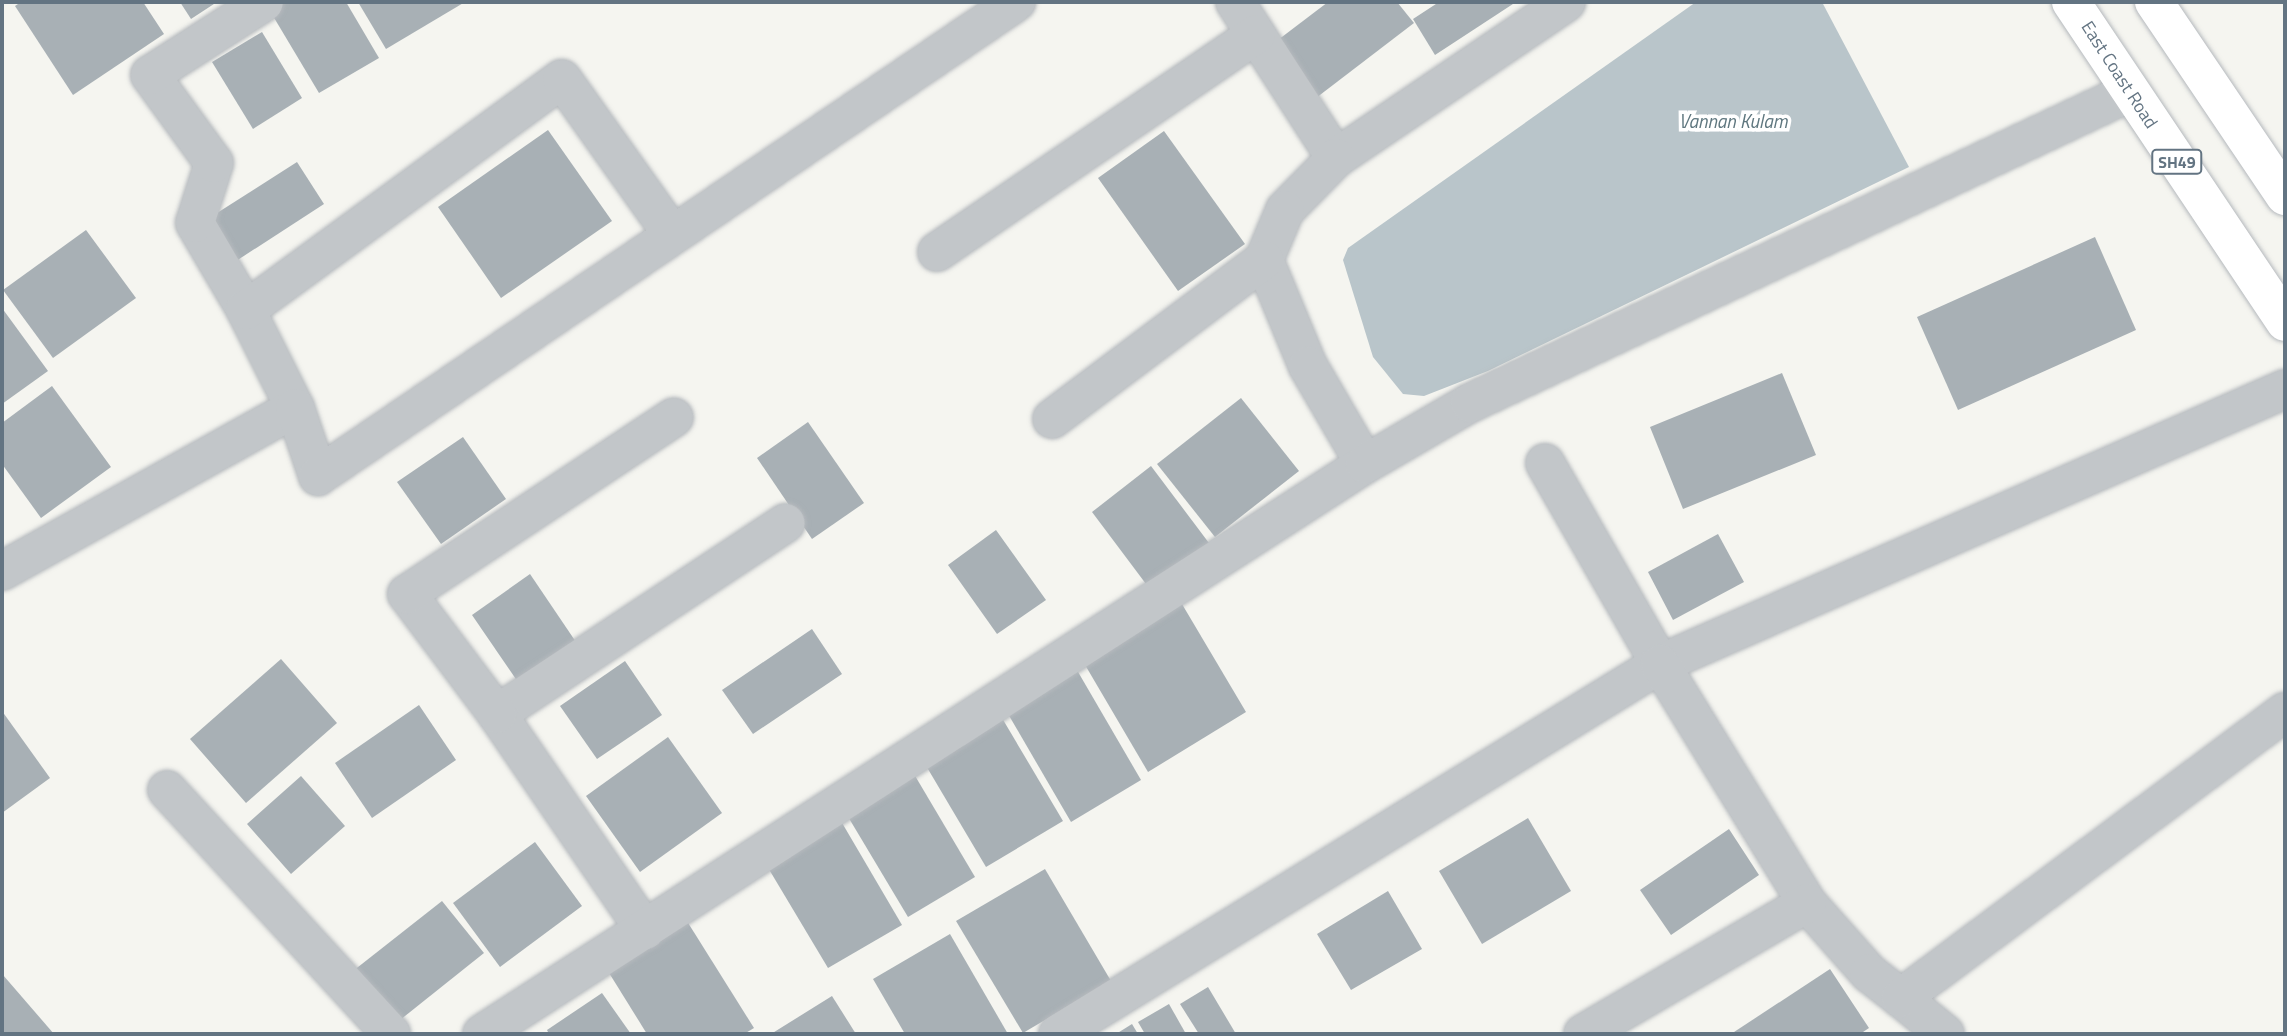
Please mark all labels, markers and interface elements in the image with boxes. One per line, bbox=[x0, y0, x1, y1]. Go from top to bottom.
street label: East Coast Road bbox=[2076, 17, 2162, 133]
water label: Vannan Kulam bbox=[1679, 110, 1787, 132]
road number: SH49 bbox=[2151, 150, 2203, 174]

